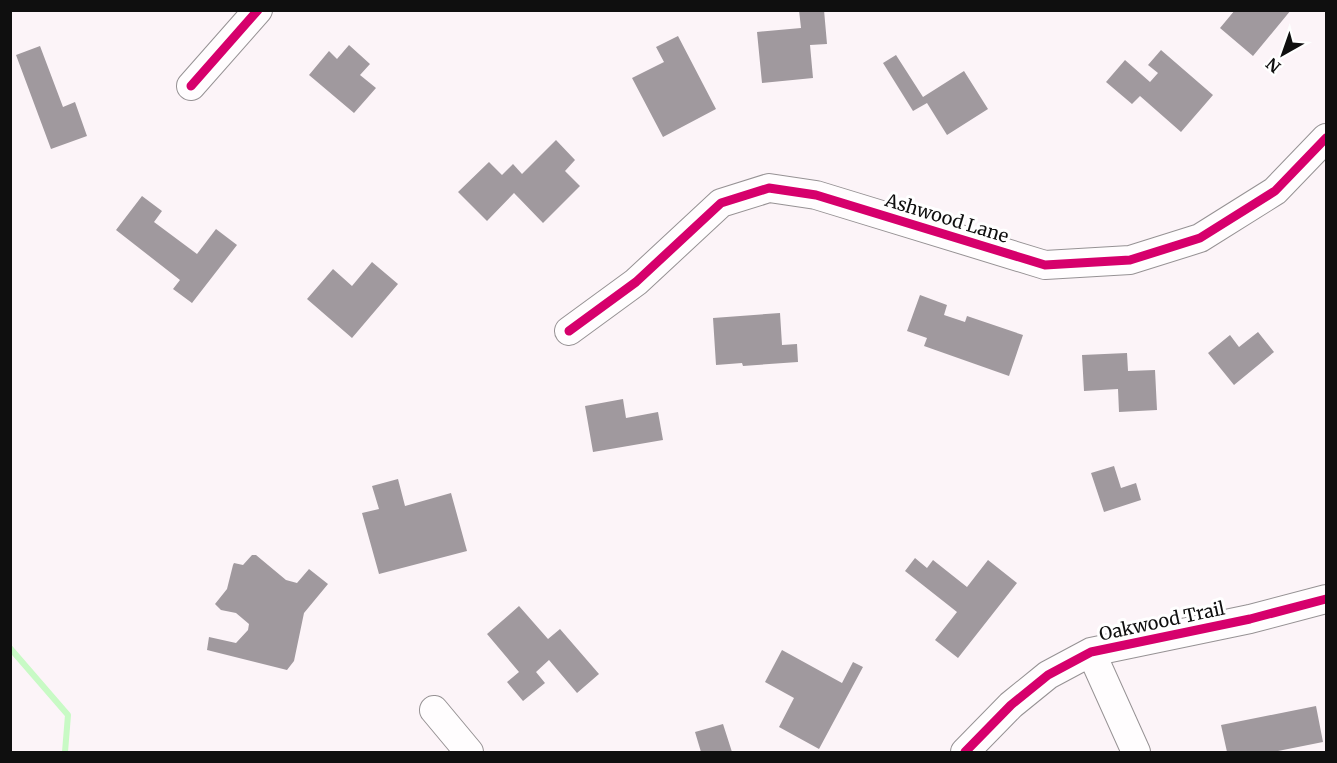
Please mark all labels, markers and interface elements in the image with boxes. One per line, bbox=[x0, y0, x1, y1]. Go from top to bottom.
north arrow bbox=[1253, 24, 1313, 84]
text: N bbox=[1262, 54, 1285, 77]
street label: Ashwood Lane bbox=[882, 188, 1011, 248]
street label: Oakwood Trail bbox=[1097, 596, 1227, 646]

